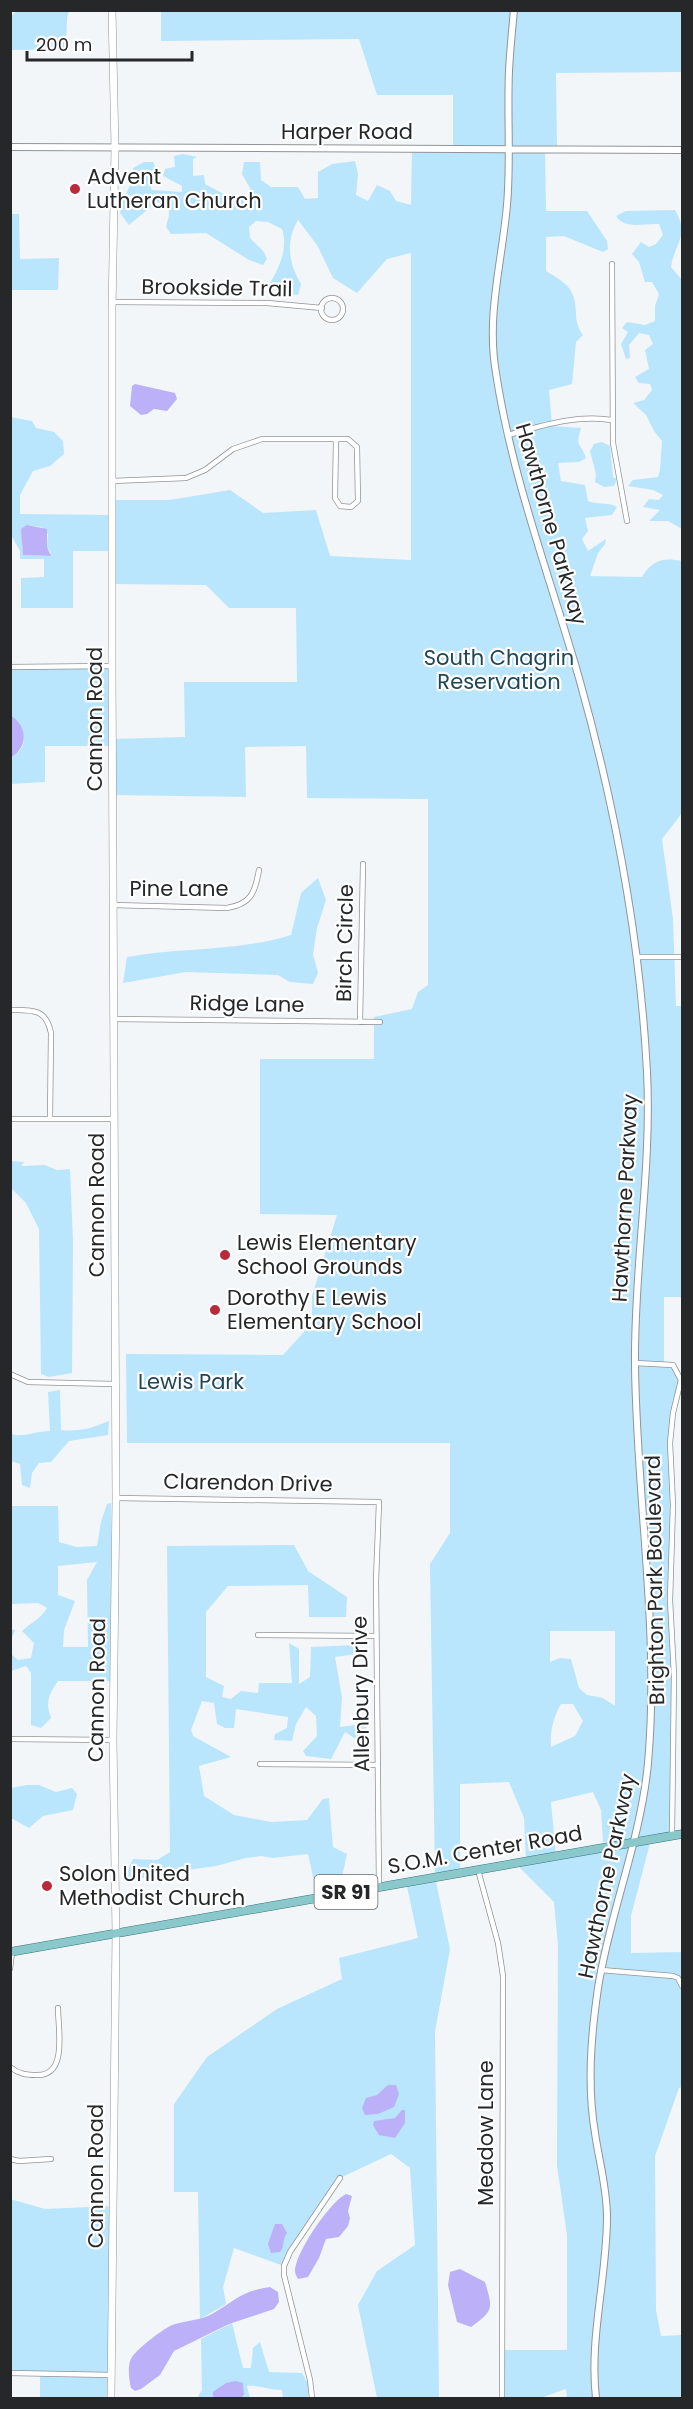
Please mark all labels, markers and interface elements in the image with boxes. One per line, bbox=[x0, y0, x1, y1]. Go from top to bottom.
scale bar bbox=[27, 24, 192, 62]
text: 200 m bbox=[36, 32, 92, 57]
street label: Harper Road bbox=[281, 117, 413, 146]
place label: Advent Lutheran Church bbox=[87, 162, 262, 215]
marker: Advent Lutheran Church bbox=[68, 182, 82, 196]
street label: Brookside Trail bbox=[141, 272, 293, 303]
street label: Hawthorne Parkway bbox=[509, 420, 594, 628]
park label: South Chagrin Reservation bbox=[424, 643, 574, 696]
street label: Cannon Road bbox=[80, 647, 109, 791]
street label: Pine Lane bbox=[129, 874, 229, 903]
street label: Birch Circle bbox=[329, 884, 360, 1002]
street label: Ridge Lane bbox=[189, 988, 305, 1019]
street label: Hawthorne Parkway bbox=[605, 1093, 644, 1303]
street label: Cannon Road bbox=[82, 1133, 111, 1277]
place label: Lewis Elementary School Grounds bbox=[237, 1228, 417, 1281]
marker: Lewis Elementary School Grounds bbox=[218, 1248, 232, 1262]
place label: Dorothy E Lewis Elementary School bbox=[227, 1283, 422, 1336]
marker: Dorothy E Lewis Elementary School bbox=[208, 1303, 222, 1317]
park label: Lewis Park bbox=[138, 1367, 244, 1396]
street label: Brighton Park Boulevard bbox=[638, 1455, 671, 1705]
street label: Clarendon Drive bbox=[163, 1467, 333, 1498]
street label: Allenbury Drive bbox=[345, 1616, 376, 1772]
street label: Cannon Road bbox=[81, 1618, 112, 1762]
street label: Hawthorne Parkway bbox=[571, 1771, 642, 1981]
street label: S.O.M. Center Road bbox=[385, 1818, 585, 1881]
place label: Solon United Methodist Church bbox=[59, 1859, 245, 1912]
road number: SR 91 bbox=[314, 1875, 378, 1909]
marker: Solon United Methodist Church bbox=[40, 1879, 54, 1893]
street label: Meadow Lane bbox=[471, 2060, 500, 2206]
street label: Cannon Road bbox=[81, 2104, 110, 2248]

